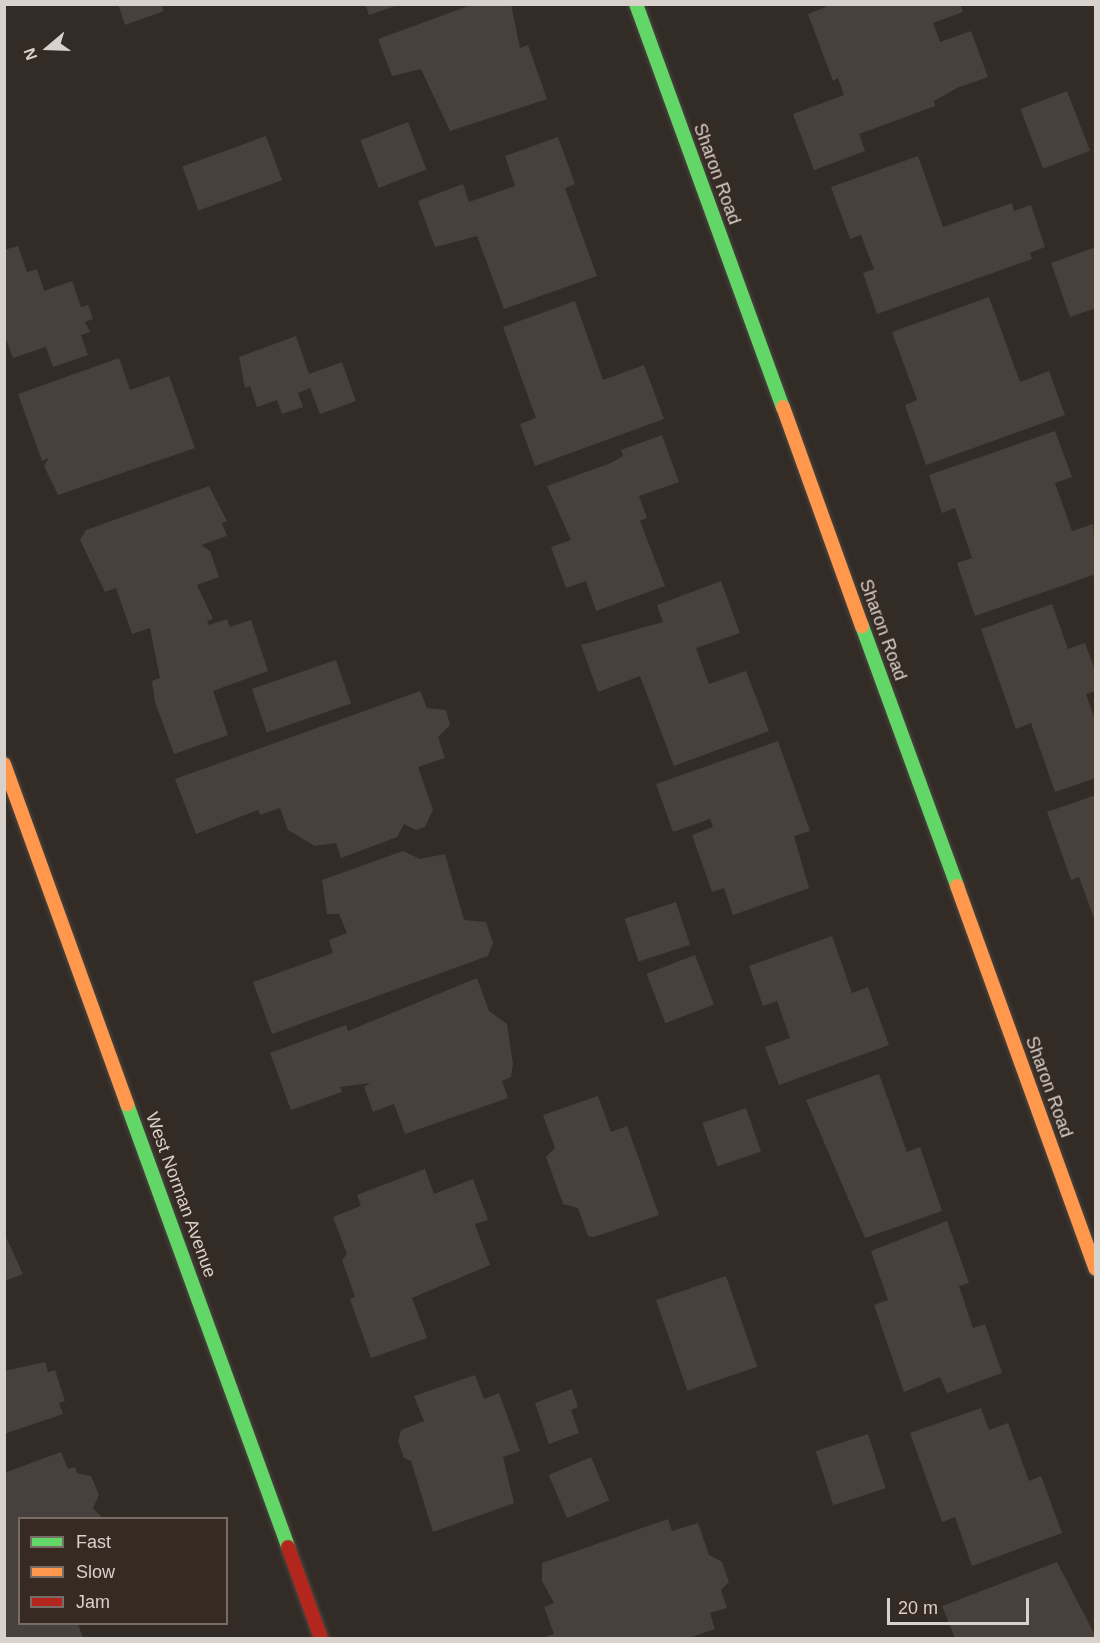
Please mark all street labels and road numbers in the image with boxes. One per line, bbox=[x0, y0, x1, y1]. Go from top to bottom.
street label: Sharon Road bbox=[689, 120, 745, 228]
street label: Sharon Road bbox=[855, 576, 911, 684]
street label: Sharon Road bbox=[1021, 1033, 1077, 1141]
street label: West Norman Avenue bbox=[141, 1109, 221, 1281]

